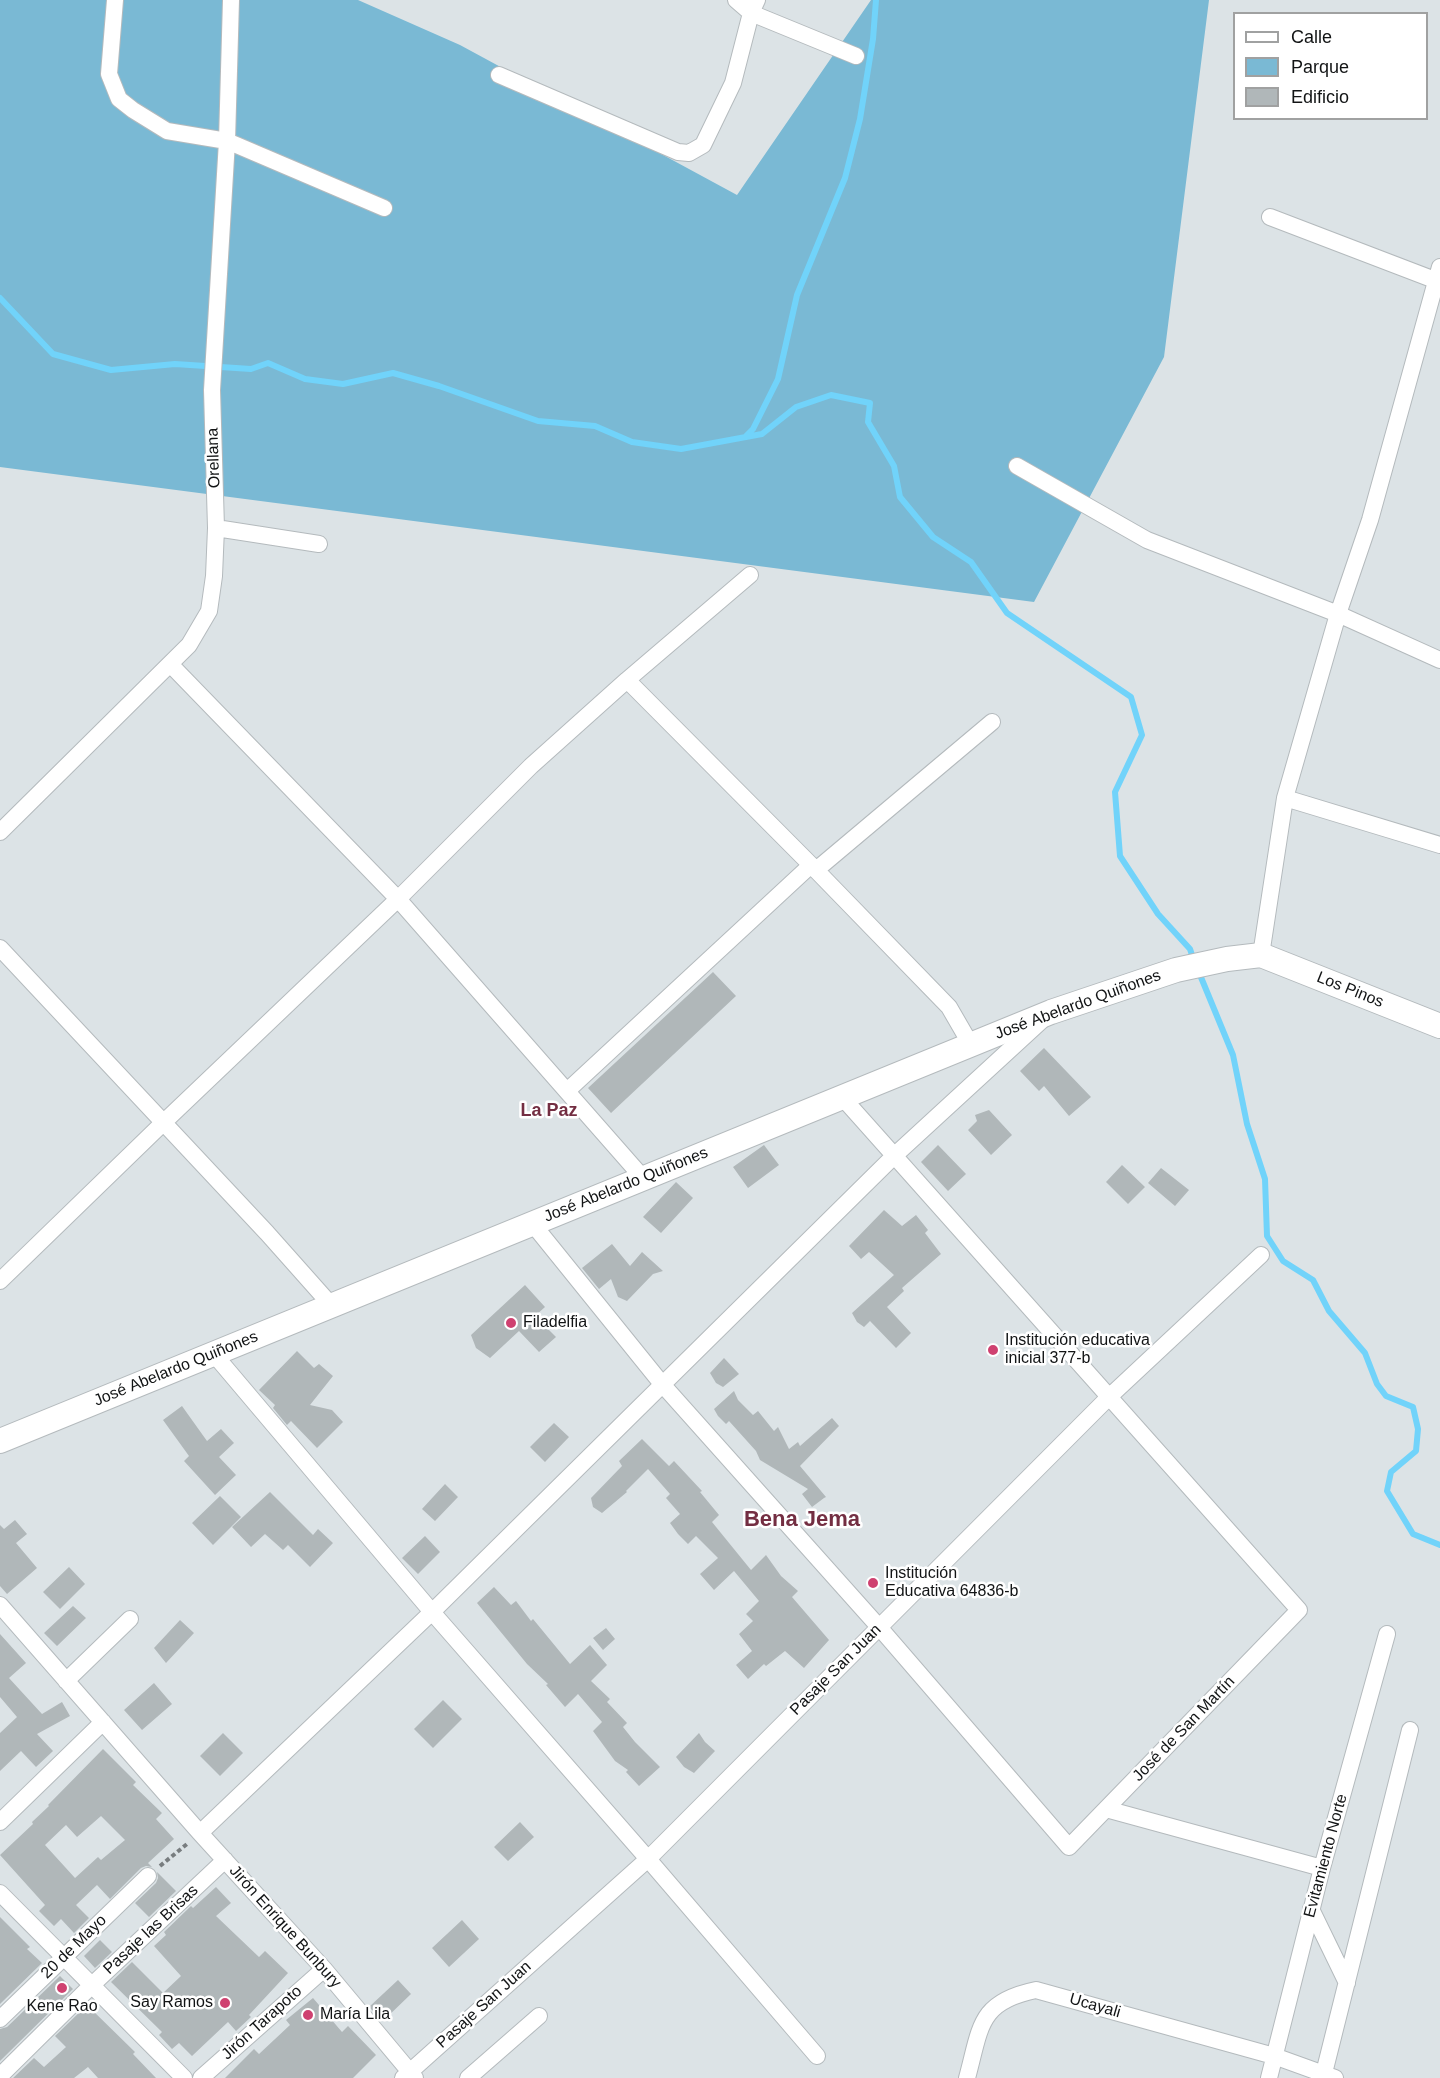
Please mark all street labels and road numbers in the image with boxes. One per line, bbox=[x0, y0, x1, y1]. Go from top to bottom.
street label: Orellana bbox=[203, 427, 225, 489]
street label: José Abelardo Quiñones bbox=[992, 966, 1164, 1044]
street label: Los Pinos bbox=[1314, 968, 1386, 1012]
street label: José Abelardo Quiñones bbox=[541, 1143, 711, 1227]
street label: José Abelardo Quiñones bbox=[91, 1327, 261, 1411]
street label: Pasaje San Juan bbox=[786, 1620, 886, 1720]
street label: José de San Martín bbox=[1129, 1672, 1239, 1786]
street label: Evitamiento Norte bbox=[1300, 1792, 1352, 1920]
street label: Jirón Enrique Bunbury bbox=[225, 1862, 345, 1992]
street label: Pasaje las Brisas bbox=[100, 1881, 202, 1979]
street label: 20 de Mayo bbox=[37, 1911, 111, 1983]
street label: Pasaje San Juan bbox=[433, 1957, 535, 2053]
street label: Jirón Tarapoto bbox=[218, 1982, 306, 2064]
street label: Ucayali bbox=[1067, 1990, 1123, 2022]

